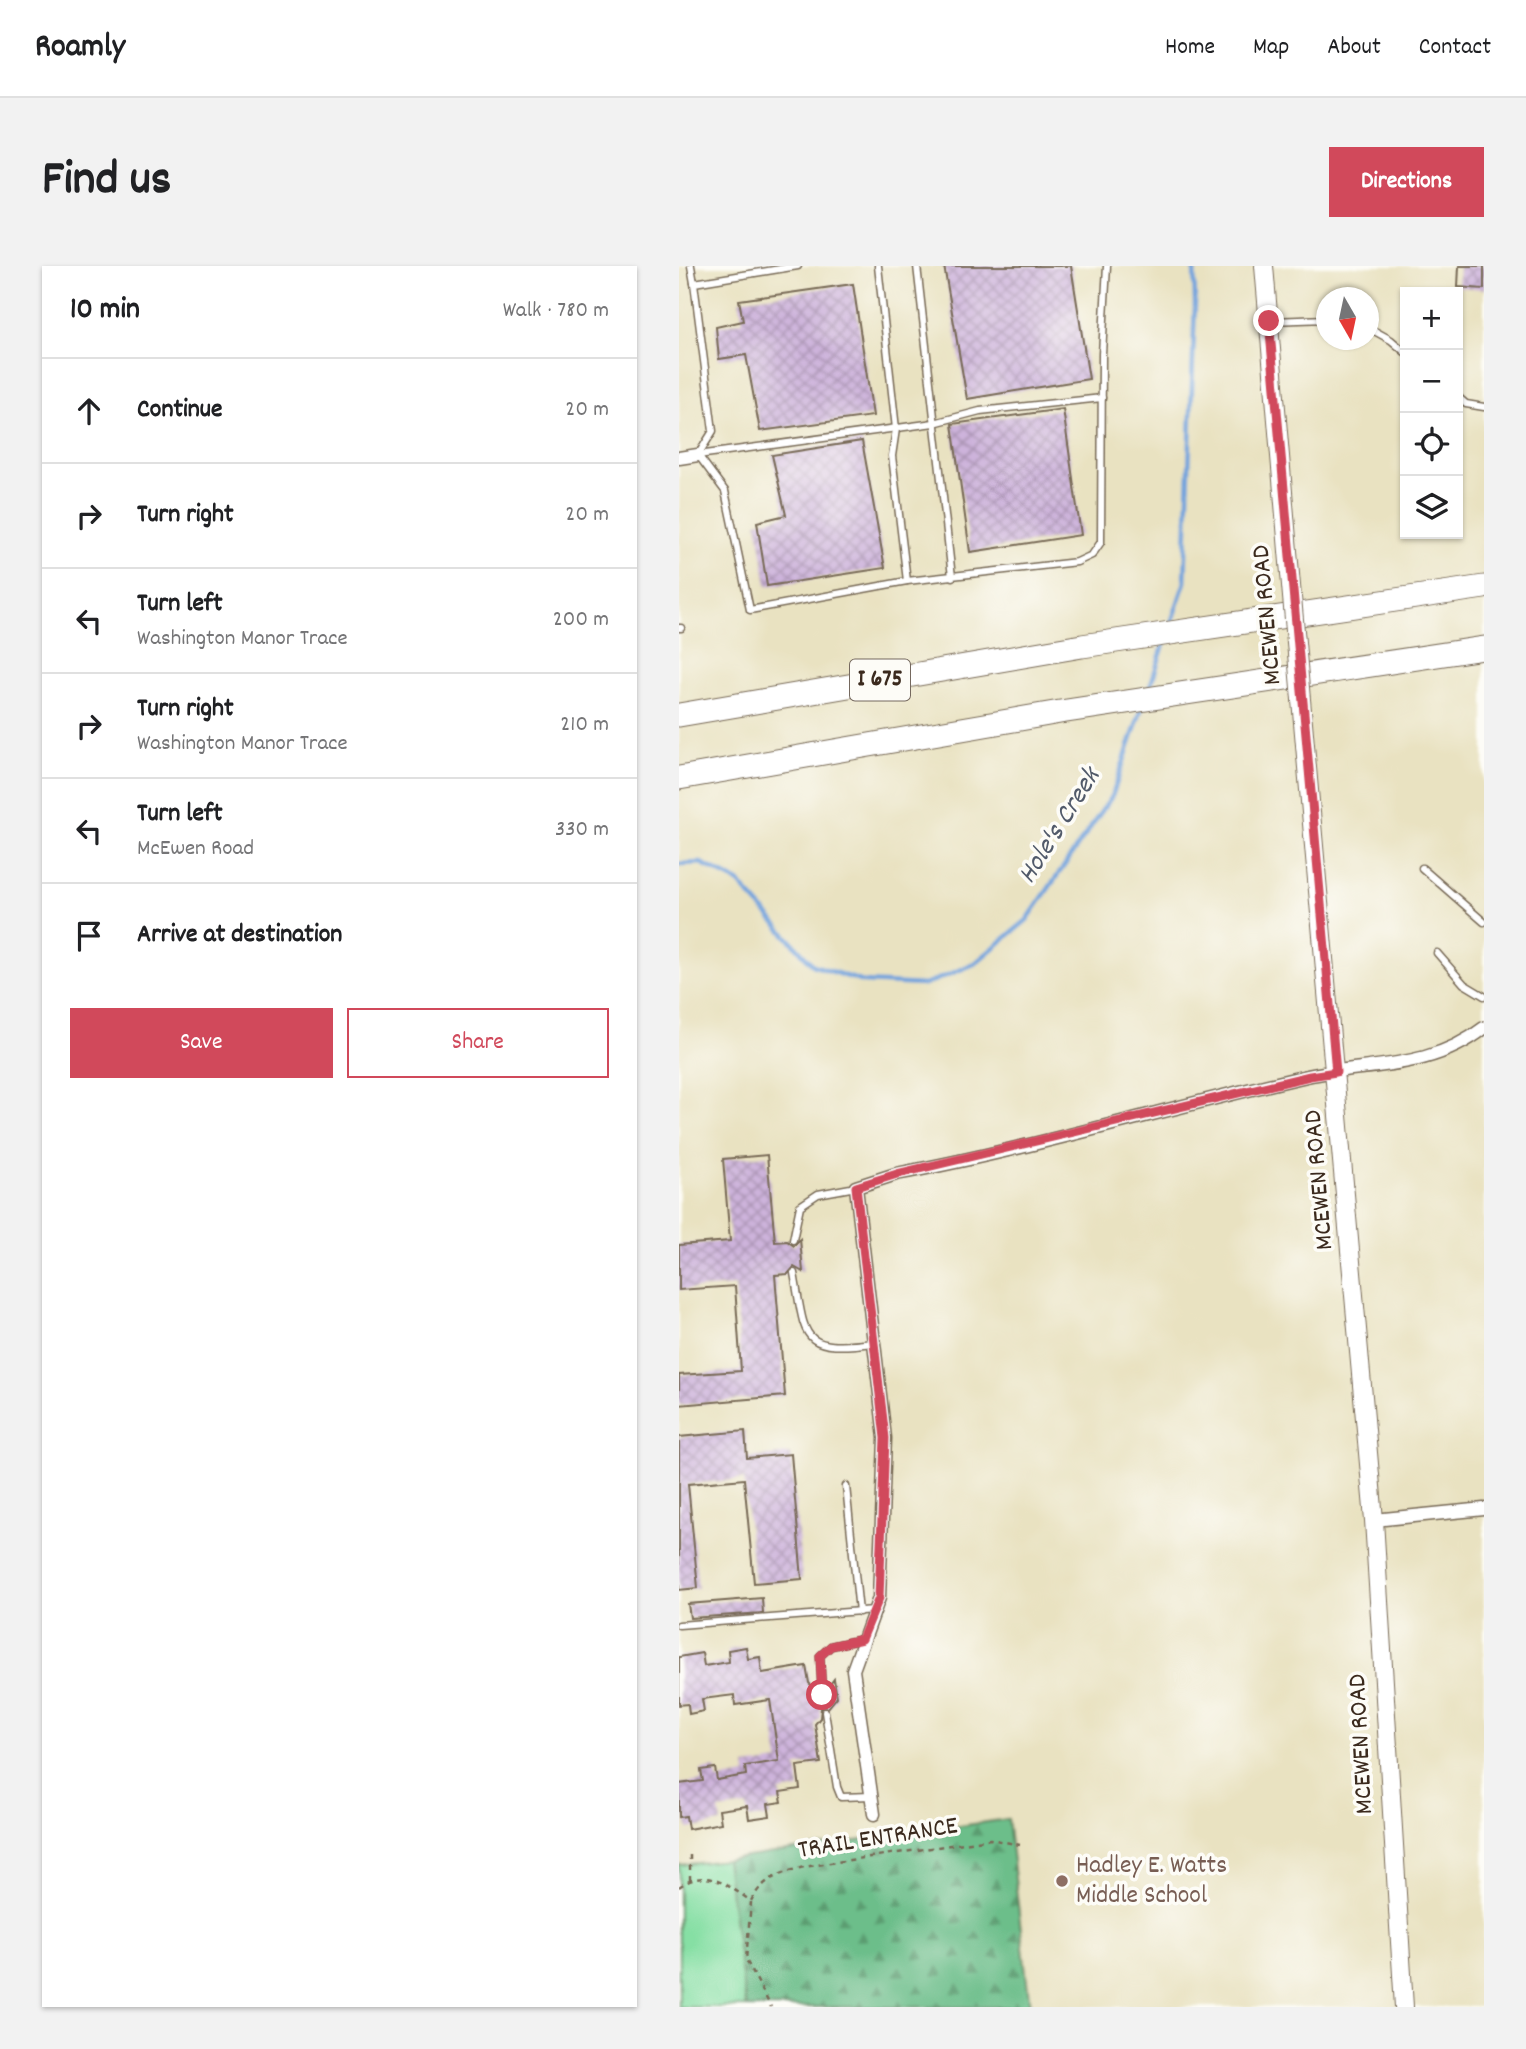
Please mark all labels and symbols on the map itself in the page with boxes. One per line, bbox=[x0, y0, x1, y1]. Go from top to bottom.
north arrow bbox=[1316, 287, 1379, 350]
route end bbox=[1253, 305, 1284, 336]
street label: MCEWEN ROAD bbox=[1243, 543, 1293, 687]
road number: I 675 bbox=[850, 660, 910, 701]
water label: Hole's Creek bbox=[1010, 759, 1114, 893]
street label: MCEWEN ROAD bbox=[1295, 1108, 1345, 1252]
street label: MCEWEN ROAD bbox=[1340, 1673, 1384, 1815]
route start bbox=[806, 1679, 837, 1710]
street label: TRAIL ENTRANCE bbox=[795, 1808, 961, 1870]
place label: Hadley E. Watts Middle School bbox=[1076, 1848, 1227, 1915]
marker: Hadley E. Watts Middle School bbox=[1054, 1873, 1070, 1889]

